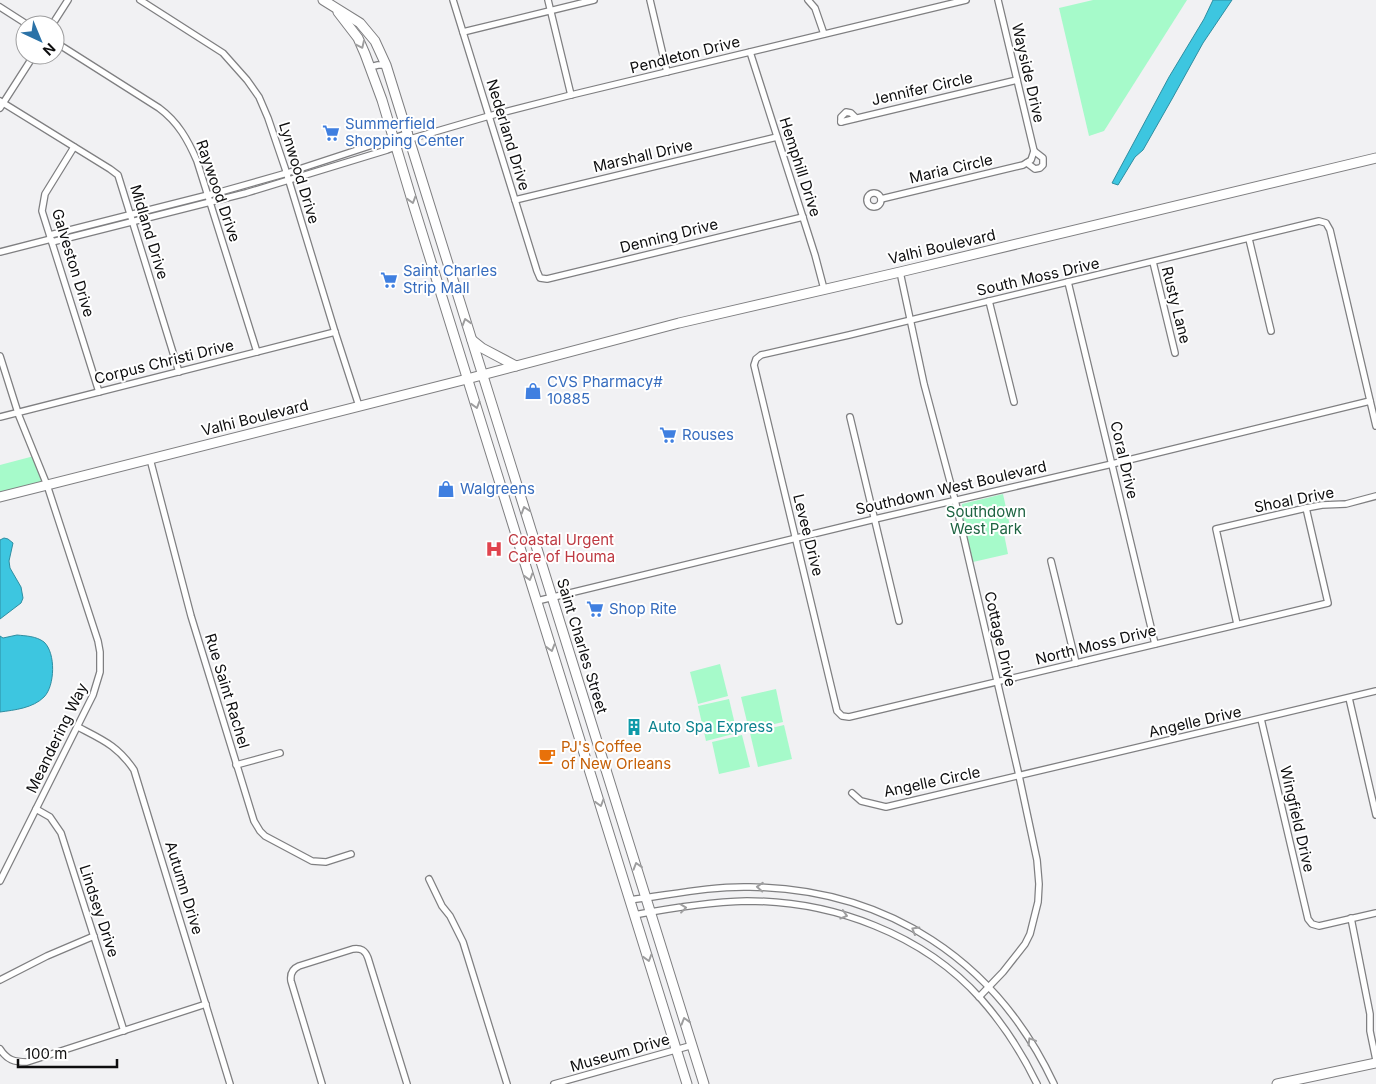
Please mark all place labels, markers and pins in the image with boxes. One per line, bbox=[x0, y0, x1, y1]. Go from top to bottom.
place label: Summerfield Shopping Center bbox=[345, 114, 465, 150]
supermarket icon: Summerfield Shopping Center bbox=[321, 123, 341, 143]
place label: Saint Charles Strip Mall bbox=[403, 261, 497, 297]
supermarket icon: Saint Charles Strip Mall bbox=[379, 270, 399, 290]
place label: CVS Pharmacy# 10885 bbox=[547, 372, 663, 408]
shop icon: CVS Pharmacy# 10885 bbox=[523, 381, 543, 401]
supermarket icon: Rouses bbox=[658, 425, 678, 445]
place label: Rouses bbox=[682, 425, 734, 444]
shop icon: Walgreens bbox=[436, 479, 456, 499]
place label: Walgreens bbox=[460, 479, 535, 498]
place label: Coastal Urgent Care of Houma bbox=[508, 530, 615, 566]
hospital icon: Coastal Urgent Care of Houma bbox=[484, 539, 504, 559]
supermarket icon: Shop Rite bbox=[585, 599, 605, 619]
place label: Shop Rite bbox=[609, 599, 677, 618]
building icon: Auto Spa Express bbox=[624, 717, 644, 737]
place label: Auto Spa Express bbox=[648, 717, 773, 736]
place label: PJ's Coffee of New Orleans bbox=[561, 737, 671, 773]
cafe icon: PJ's Coffee of New Orleans bbox=[537, 746, 557, 766]

